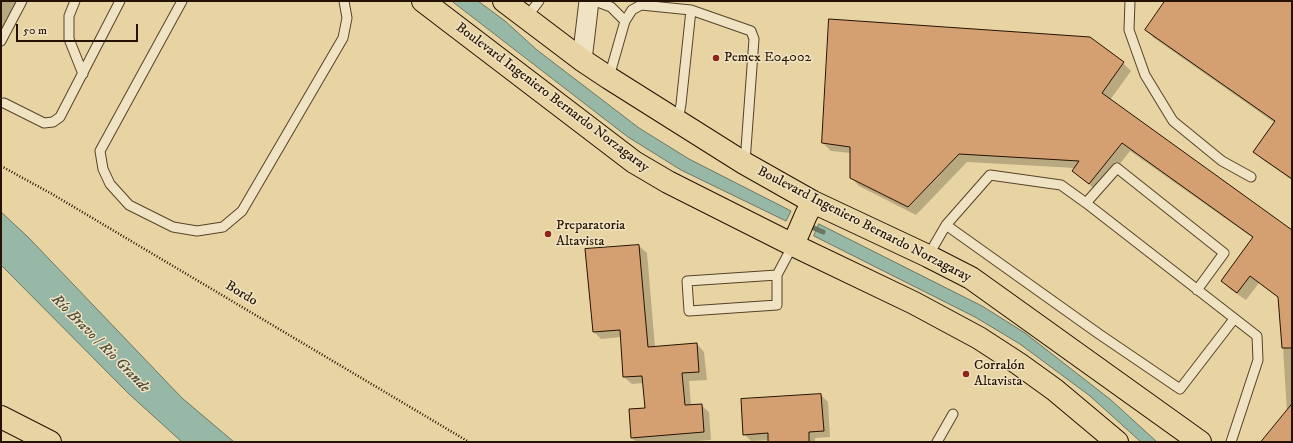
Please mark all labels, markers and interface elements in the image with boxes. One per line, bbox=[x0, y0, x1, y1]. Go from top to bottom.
scale bar bbox=[18, 16, 140, 42]
street label: Boulevard Ingeniero Bernardo Norzagaray bbox=[452, 20, 652, 176]
text: 50 m bbox=[23, 23, 47, 38]
place label: Pemex E04002 bbox=[724, 50, 811, 66]
marker: Pemex E04002 bbox=[711, 53, 721, 63]
street label: Boulevard Ingeniero Bernardo Norzagaray bbox=[754, 164, 974, 286]
place label: Preparatoria Altavista bbox=[556, 218, 625, 250]
marker: Preparatoria Altavista bbox=[543, 229, 553, 239]
street label: Bordo bbox=[222, 278, 260, 310]
water label: Río Bravo / Rio Grande bbox=[47, 291, 153, 397]
place label: Corralón Altavista bbox=[974, 358, 1025, 390]
marker: Corralón Altavista bbox=[961, 369, 971, 379]

